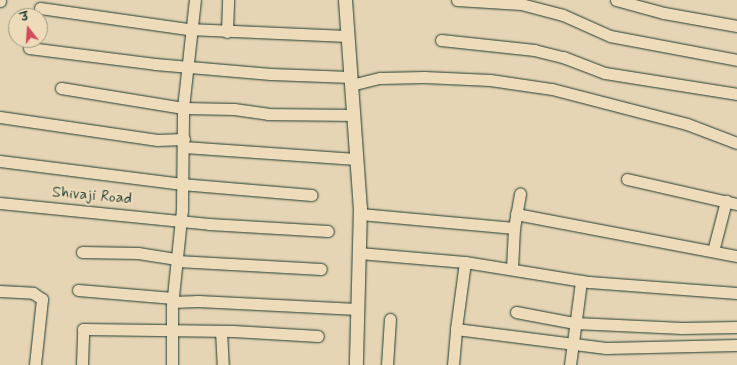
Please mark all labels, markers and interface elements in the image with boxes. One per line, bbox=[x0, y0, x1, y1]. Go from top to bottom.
north arrow bbox=[8, 8, 48, 48]
text: उ bbox=[19, 10, 30, 25]
street label: Shivaji Road bbox=[51, 183, 133, 209]

